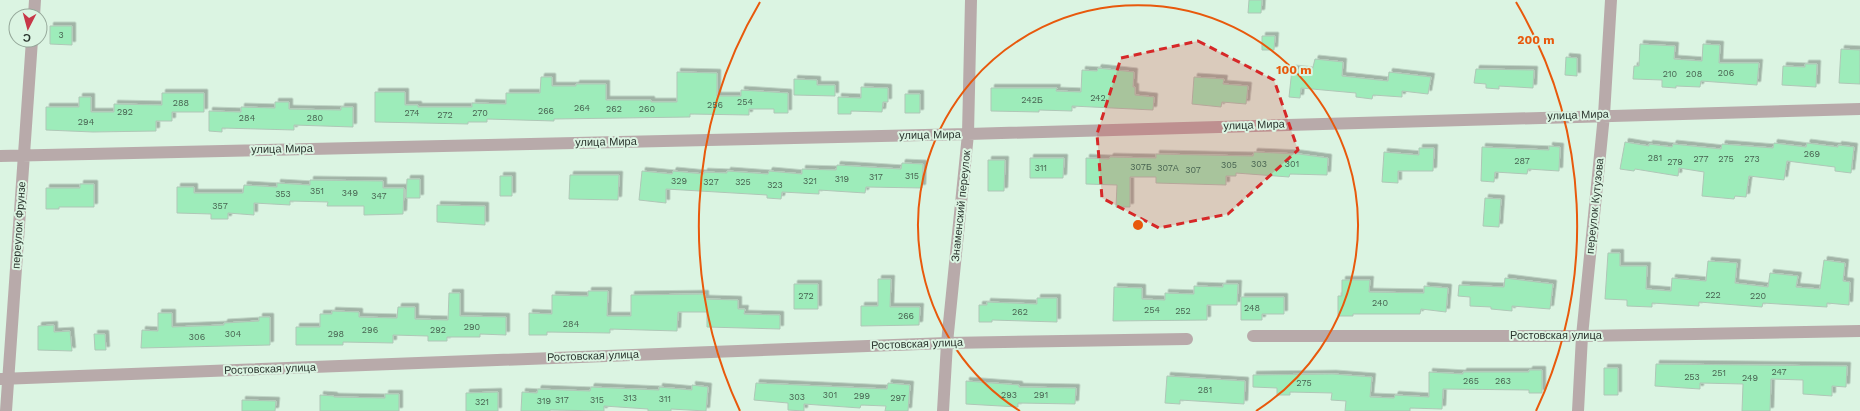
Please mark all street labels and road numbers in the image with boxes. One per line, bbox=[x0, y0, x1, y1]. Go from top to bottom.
street label: улица Мира bbox=[1547, 107, 1610, 123]
street label: улица Мира bbox=[1223, 117, 1286, 133]
street label: улица Мира bbox=[899, 128, 962, 142]
street label: улица Мира bbox=[575, 135, 638, 149]
street label: улица Мира bbox=[251, 142, 314, 156]
street label: Знаменский переулок bbox=[949, 150, 973, 262]
street label: переулок Кутузова bbox=[1584, 157, 1607, 254]
street label: переулок Фрунзе bbox=[9, 181, 29, 269]
street label: Ростовская улица bbox=[1510, 329, 1603, 342]
street label: Ростовская улица bbox=[871, 336, 964, 352]
street label: Ростовская улица bbox=[547, 348, 640, 364]
street label: Ростовская улица bbox=[224, 361, 317, 377]

